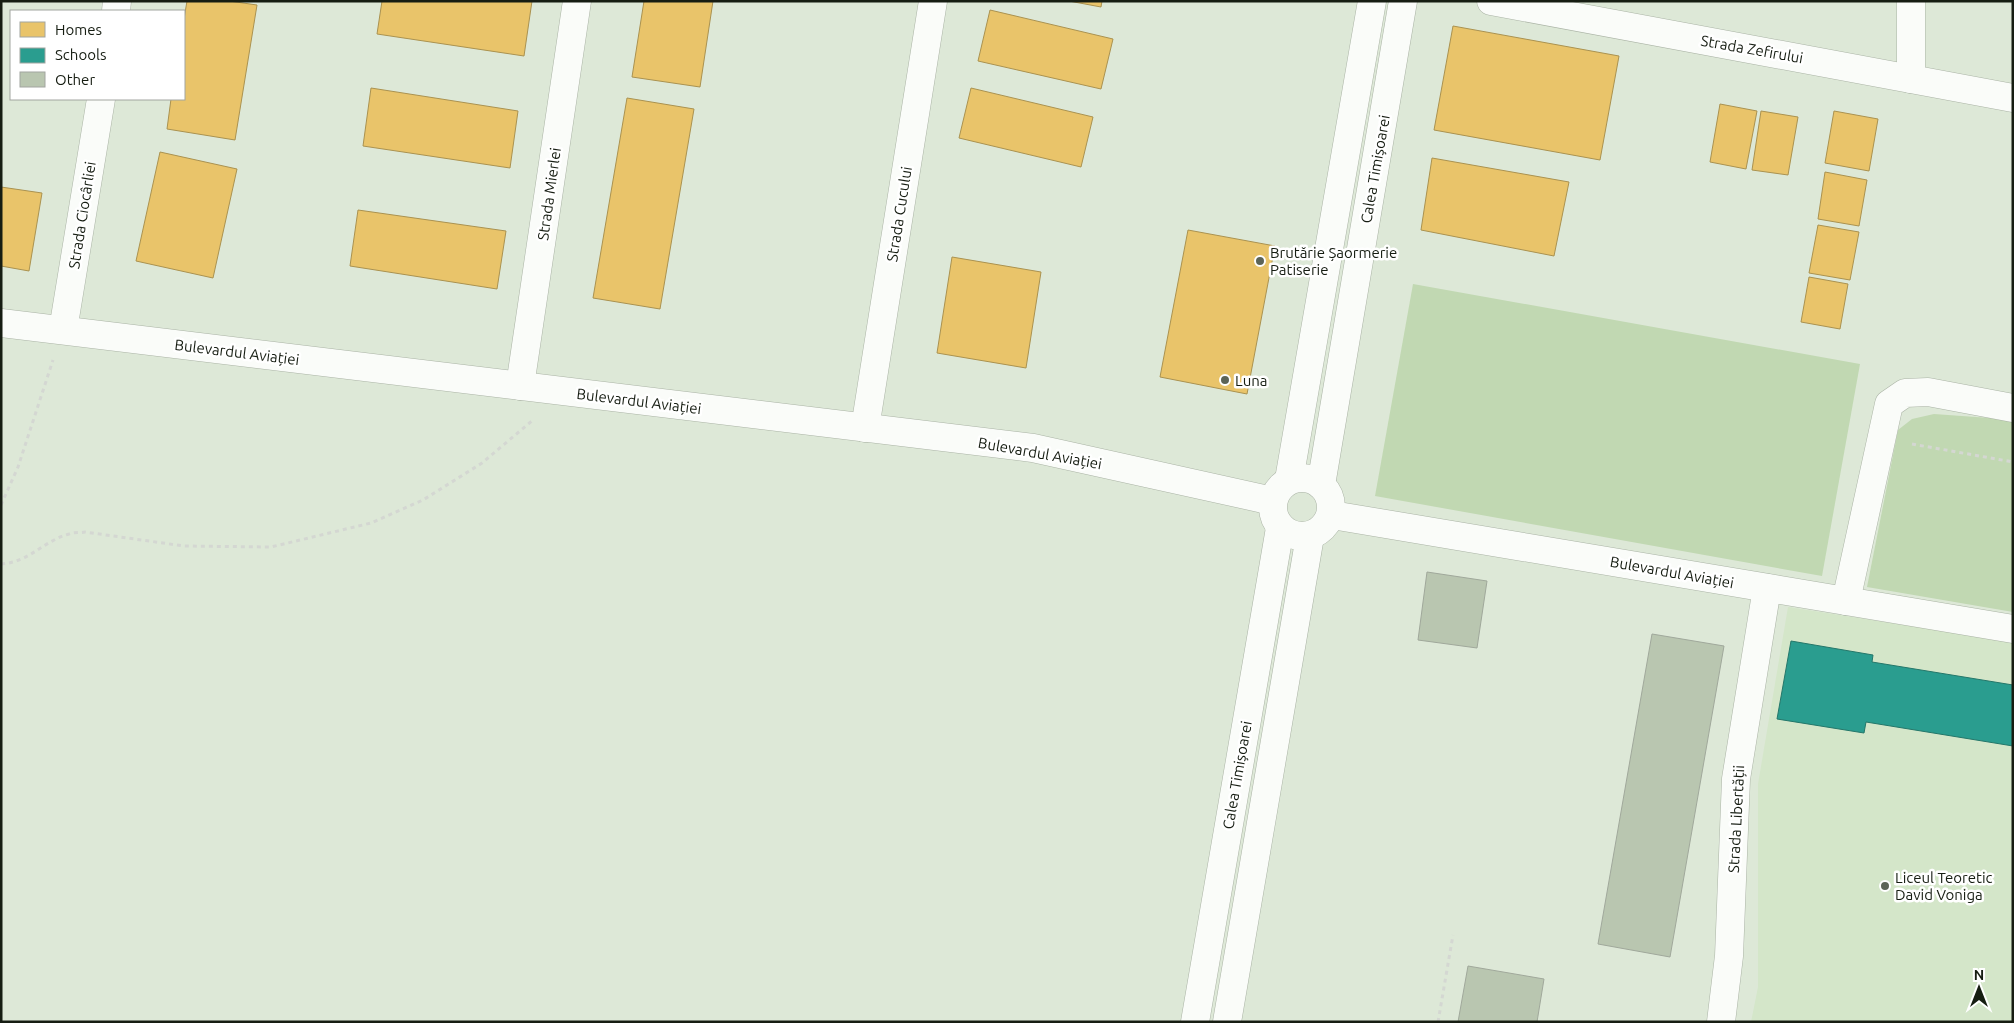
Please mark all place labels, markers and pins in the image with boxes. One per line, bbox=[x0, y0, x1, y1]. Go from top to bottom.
place label: Brutărie Șaormerie Patiserie bbox=[1270, 244, 1397, 278]
marker: Brutărie Șaormerie Patiserie bbox=[1254, 255, 1266, 267]
place label: Luna bbox=[1235, 372, 1267, 389]
marker: Luna bbox=[1219, 374, 1231, 386]
place label: Liceul Teoretic David Voniga bbox=[1895, 869, 1993, 903]
marker: Liceul Teoretic David Voniga bbox=[1879, 880, 1891, 892]

